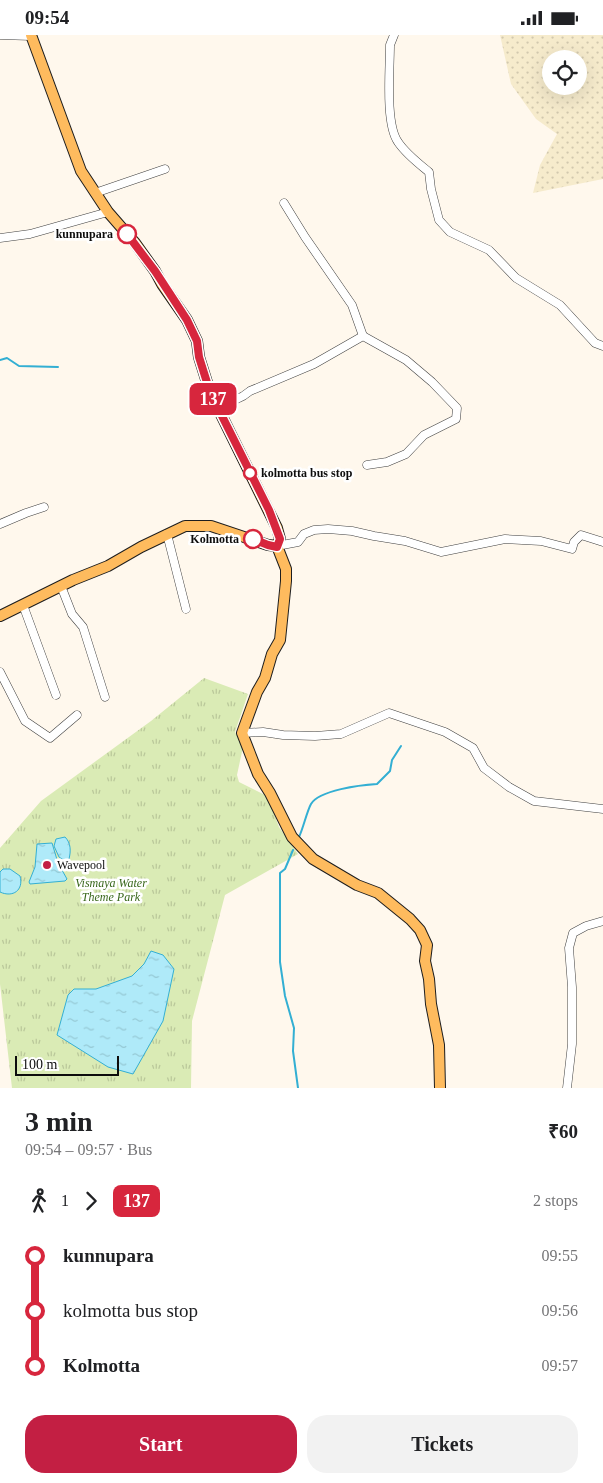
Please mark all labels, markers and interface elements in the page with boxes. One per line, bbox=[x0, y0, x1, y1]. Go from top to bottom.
text: 09:54 bbox=[25, 7, 69, 28]
map controls bbox=[542, 50, 587, 95]
button: locate bbox=[542, 50, 587, 95]
marker: kunnupara bbox=[117, 224, 137, 244]
place label: kunnupara bbox=[56, 227, 113, 241]
line badge: 137 bbox=[184, 383, 242, 415]
text: 137 bbox=[200, 389, 227, 409]
marker: kolmotta bus stop bbox=[243, 466, 257, 480]
place label: kolmotta bus stop bbox=[261, 466, 353, 480]
marker: Kolmotta bbox=[243, 529, 263, 549]
place label: Kolmotta bbox=[190, 532, 239, 546]
place label: Wavepool bbox=[57, 858, 106, 872]
marker: Wavepool bbox=[41, 859, 53, 871]
park label: Vismaya Water Theme Park bbox=[75, 876, 147, 904]
scale bar bbox=[15, 1053, 119, 1076]
text: 100 m bbox=[22, 1057, 57, 1072]
text: 3 min bbox=[25, 1106, 93, 1137]
text: ₹60 bbox=[548, 1121, 578, 1142]
text: 09:54 – 09:57 · Bus bbox=[25, 1141, 152, 1158]
icon: walk bbox=[25, 1187, 53, 1215]
icon: forward bbox=[77, 1187, 105, 1215]
text: 137 bbox=[123, 1191, 150, 1211]
text: 1 bbox=[61, 1192, 69, 1209]
text: 2 stops bbox=[533, 1192, 578, 1209]
text: kunnupara bbox=[63, 1245, 154, 1266]
text: 09:55 bbox=[542, 1247, 578, 1264]
text: kolmotta bus stop bbox=[63, 1300, 198, 1321]
text: 09:56 bbox=[542, 1302, 578, 1319]
text: Kolmotta bbox=[63, 1355, 140, 1376]
text: 09:57 bbox=[542, 1357, 578, 1374]
button: Start bbox=[25, 1415, 297, 1473]
button: Tickets bbox=[307, 1415, 578, 1473]

